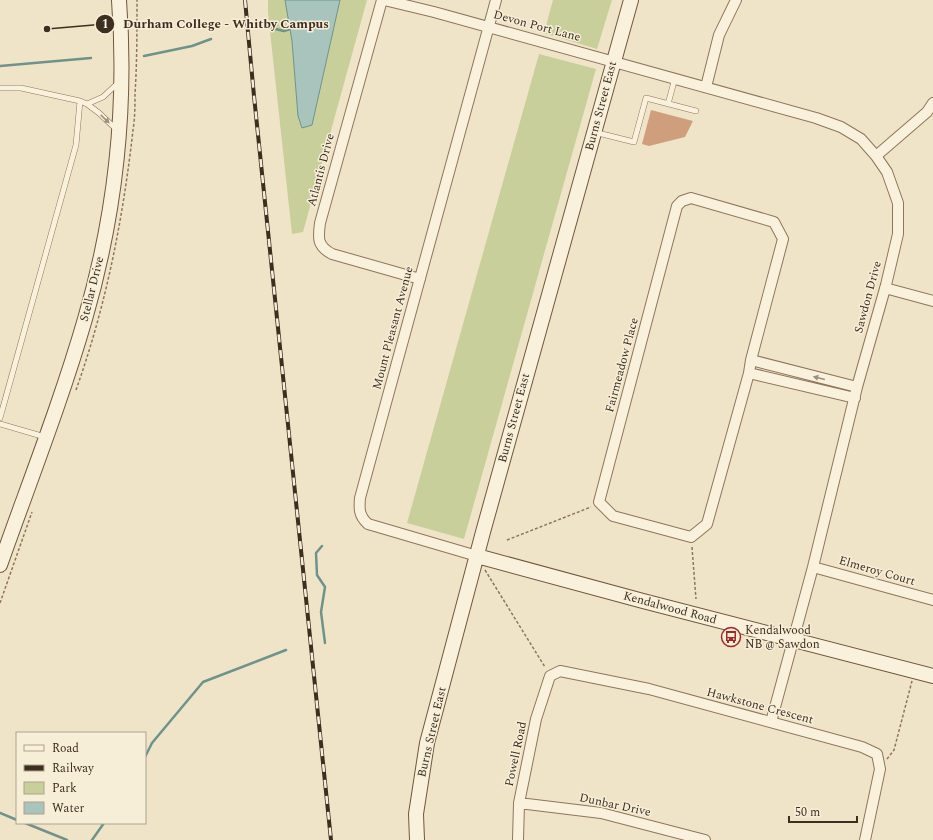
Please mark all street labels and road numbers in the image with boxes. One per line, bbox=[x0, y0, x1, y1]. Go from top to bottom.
street label: Devon Port Lane bbox=[491, 5, 583, 47]
street label: Burns Street East bbox=[580, 59, 622, 153]
street label: Atlantis Drive bbox=[302, 131, 340, 209]
street label: Stellar Drive bbox=[75, 254, 109, 324]
street label: Sawdon Drive bbox=[849, 259, 887, 335]
street label: Mount Pleasant Avenue bbox=[367, 264, 419, 392]
street label: Fairmeadow Place bbox=[600, 315, 644, 415]
street label: Burns Street East bbox=[493, 371, 535, 465]
street label: Elmeroy Court bbox=[837, 551, 917, 591]
street label: Kendalwood Road bbox=[621, 586, 719, 630]
street label: Hawkstone Crescent bbox=[704, 683, 816, 729]
street label: Burns Street East bbox=[412, 685, 452, 779]
street label: Powell Road bbox=[500, 720, 532, 788]
street label: Dunbar Drive bbox=[577, 788, 653, 822]

